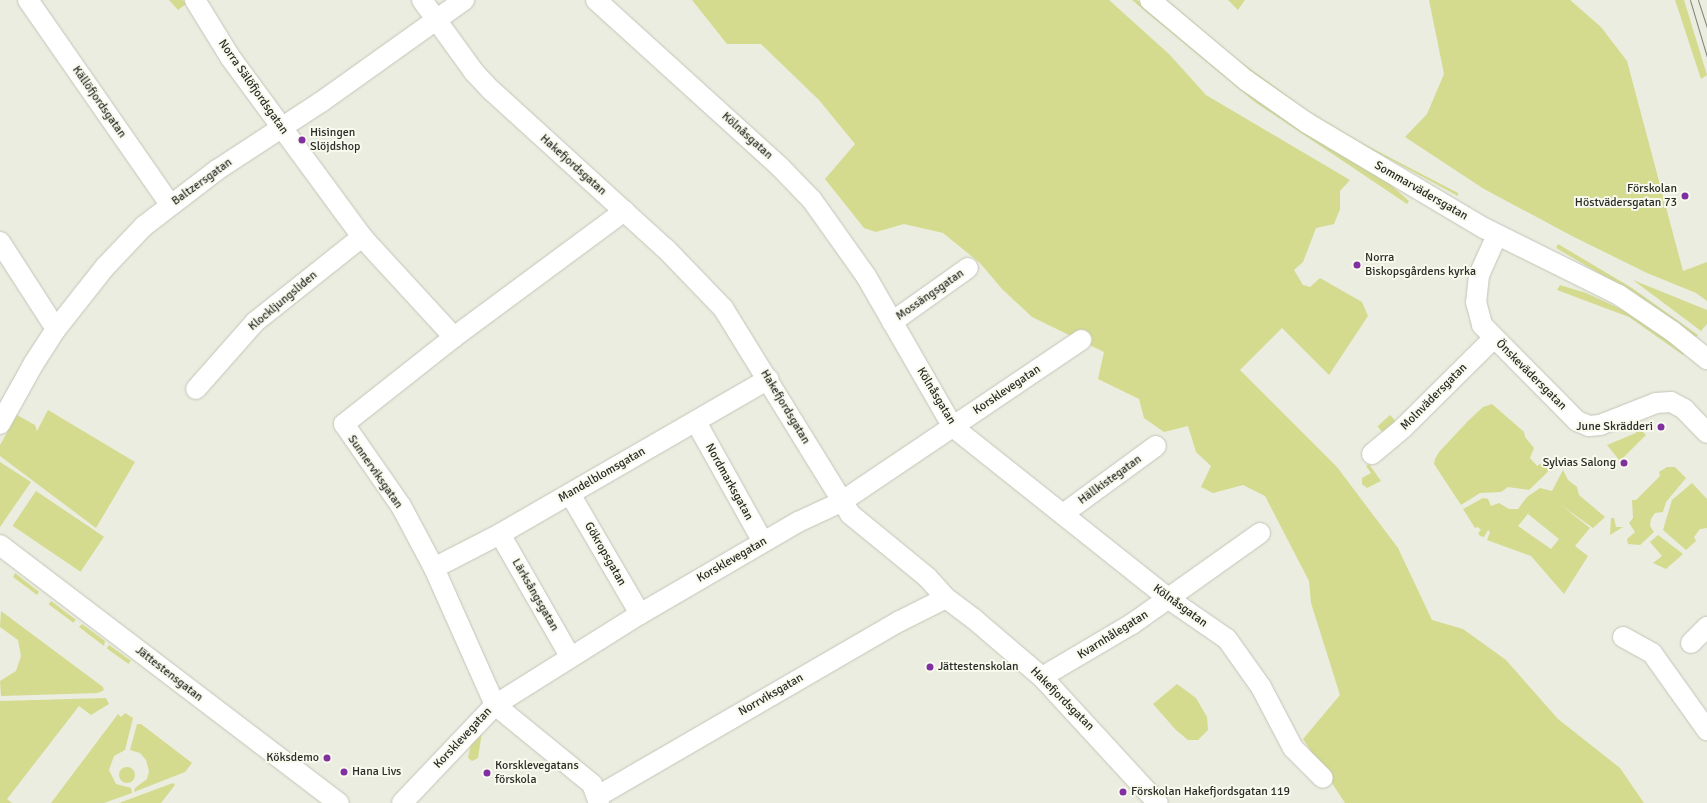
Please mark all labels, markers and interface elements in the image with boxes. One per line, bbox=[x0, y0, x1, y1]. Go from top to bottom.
street label: Norra Sälöfjordsgatan bbox=[215, 37, 291, 137]
street label: Källöfjordsgatan bbox=[69, 63, 129, 141]
street label: Kölnåsgatan bbox=[719, 109, 775, 163]
place label: Hisingen Slöjdshop bbox=[310, 126, 360, 154]
street label: Hakefjordsgatan bbox=[537, 131, 609, 199]
marker: Hisingen Slöjdshop bbox=[297, 135, 307, 145]
street label: Baltzersgatan bbox=[169, 155, 235, 209]
street label: Sommarvädersgatan bbox=[1372, 158, 1470, 224]
place label: Förskolan Höstvädersgatan 73 bbox=[1575, 182, 1677, 210]
marker: Förskolan Höstvädersgatan 73 bbox=[1680, 191, 1690, 201]
place label: Norra Biskopsgårdens kyrka bbox=[1365, 251, 1476, 279]
marker: Norra Biskopsgårdens kyrka bbox=[1352, 260, 1362, 270]
street label: Mossängsgatan bbox=[893, 266, 967, 324]
street label: Klockljungsliden bbox=[246, 268, 320, 334]
street label: Önskevädersgatan bbox=[1493, 337, 1569, 413]
street label: Molnvädersgatan bbox=[1398, 361, 1470, 433]
street label: Korsklevegatan bbox=[970, 362, 1044, 418]
street label: Kölnåsgatan bbox=[913, 365, 959, 427]
street label: Hakefjordsgatan bbox=[757, 367, 813, 447]
place label: June Skrädderi bbox=[1576, 420, 1653, 434]
marker: June Skrädderi bbox=[1656, 422, 1666, 432]
street label: Sunnerviksgatan bbox=[344, 433, 406, 511]
street label: Nordmarksgatan bbox=[702, 441, 756, 523]
street label: Mandelblomsgatan bbox=[556, 444, 648, 506]
street label: Hällkistegatan bbox=[1076, 452, 1144, 508]
place label: Sylvias Salong bbox=[1543, 456, 1616, 470]
marker: Sylvias Salong bbox=[1619, 458, 1629, 468]
street label: Gökropsgatan bbox=[581, 520, 629, 588]
street label: Korsklevegatan bbox=[694, 534, 770, 586]
street label: Lärksångsgatan bbox=[508, 556, 562, 634]
street label: Kölnåsgatan bbox=[1150, 581, 1210, 631]
street label: Kvarnhålegatan bbox=[1075, 608, 1151, 662]
street label: Jättestensgatan bbox=[132, 643, 206, 705]
place label: Jättestenskolan bbox=[938, 660, 1019, 674]
marker: Jättestenskolan bbox=[925, 662, 935, 672]
street label: Hakefjordsgatan bbox=[1027, 664, 1097, 734]
street label: Norrviksgatan bbox=[736, 671, 806, 719]
street label: Korsklevegatan bbox=[431, 704, 495, 772]
place label: Köksdemo bbox=[266, 751, 319, 765]
marker: Köksdemo bbox=[322, 753, 332, 763]
place label: Korsklevegatans förskola bbox=[495, 759, 579, 787]
place label: Hana Livs bbox=[352, 765, 401, 779]
marker: Hana Livs bbox=[339, 767, 349, 777]
marker: Korsklevegatans förskola bbox=[482, 768, 492, 778]
place label: Förskolan Hakefjordsgatan 119 bbox=[1131, 785, 1290, 799]
marker: Förskolan Hakefjordsgatan 119 bbox=[1118, 787, 1128, 797]

